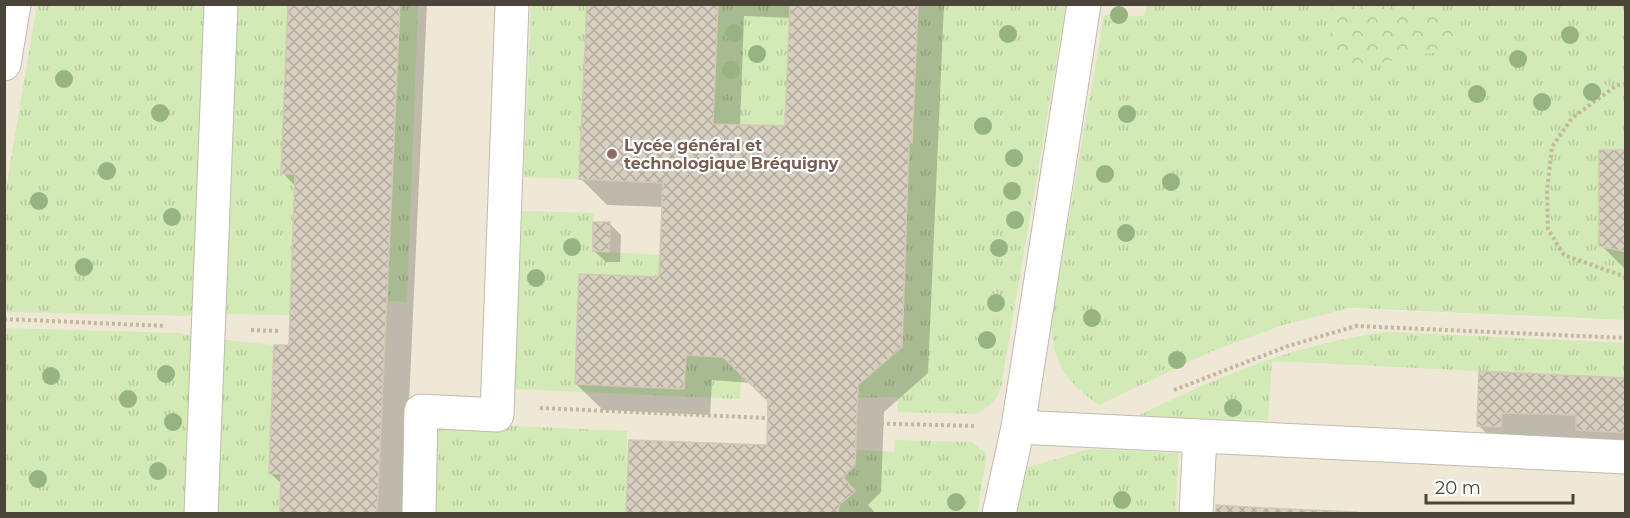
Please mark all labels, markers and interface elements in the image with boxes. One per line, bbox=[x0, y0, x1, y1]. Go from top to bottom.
place label: Lycée général et technologique Bréquigny bbox=[624, 136, 839, 173]
marker: Lycée général et technologique Bréquigny bbox=[605, 147, 619, 161]
scale bar bbox=[1426, 467, 1573, 505]
text: 20 m bbox=[1435, 477, 1481, 499]

